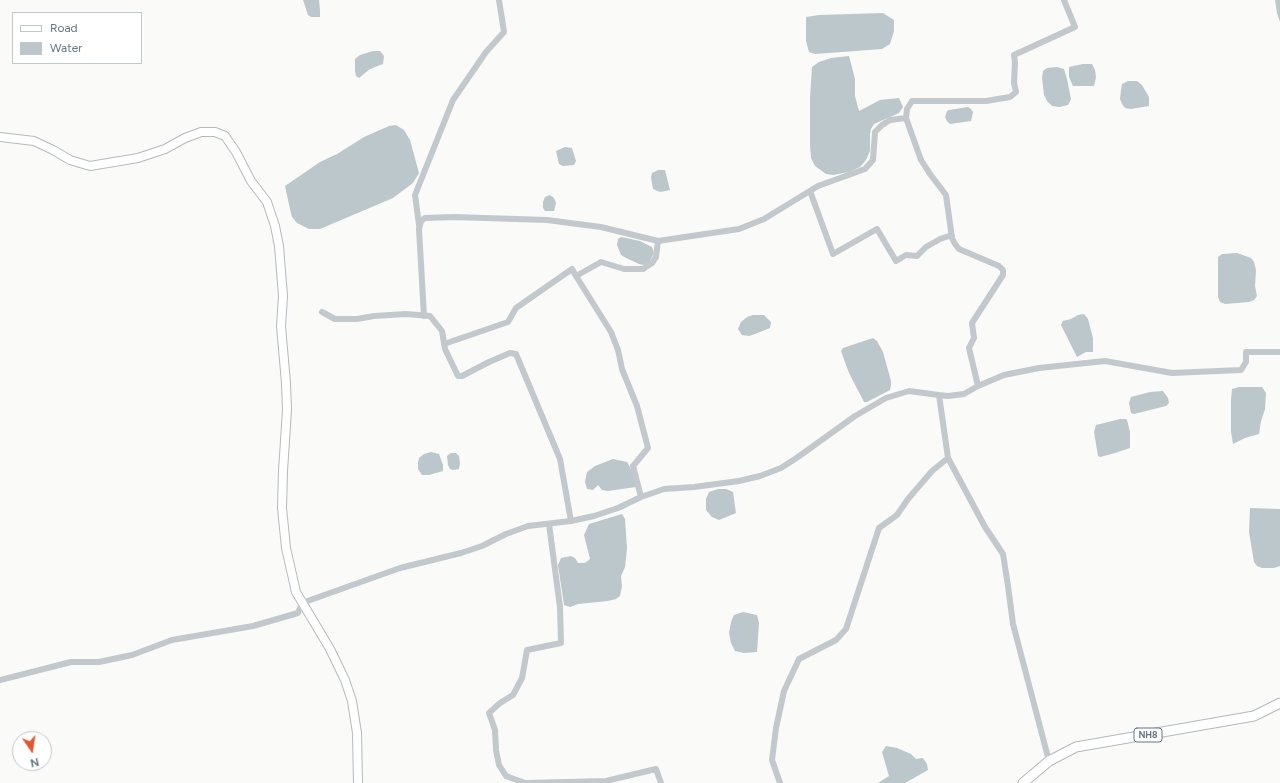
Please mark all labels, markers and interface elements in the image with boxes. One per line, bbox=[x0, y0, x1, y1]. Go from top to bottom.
legend bbox=[12, 12, 142, 64]
text: Road bbox=[50, 21, 78, 35]
text: Water bbox=[50, 41, 82, 55]
road number: NH8 bbox=[1134, 728, 1162, 742]
north arrow bbox=[12, 731, 52, 771]
text: N bbox=[29, 755, 40, 769]

